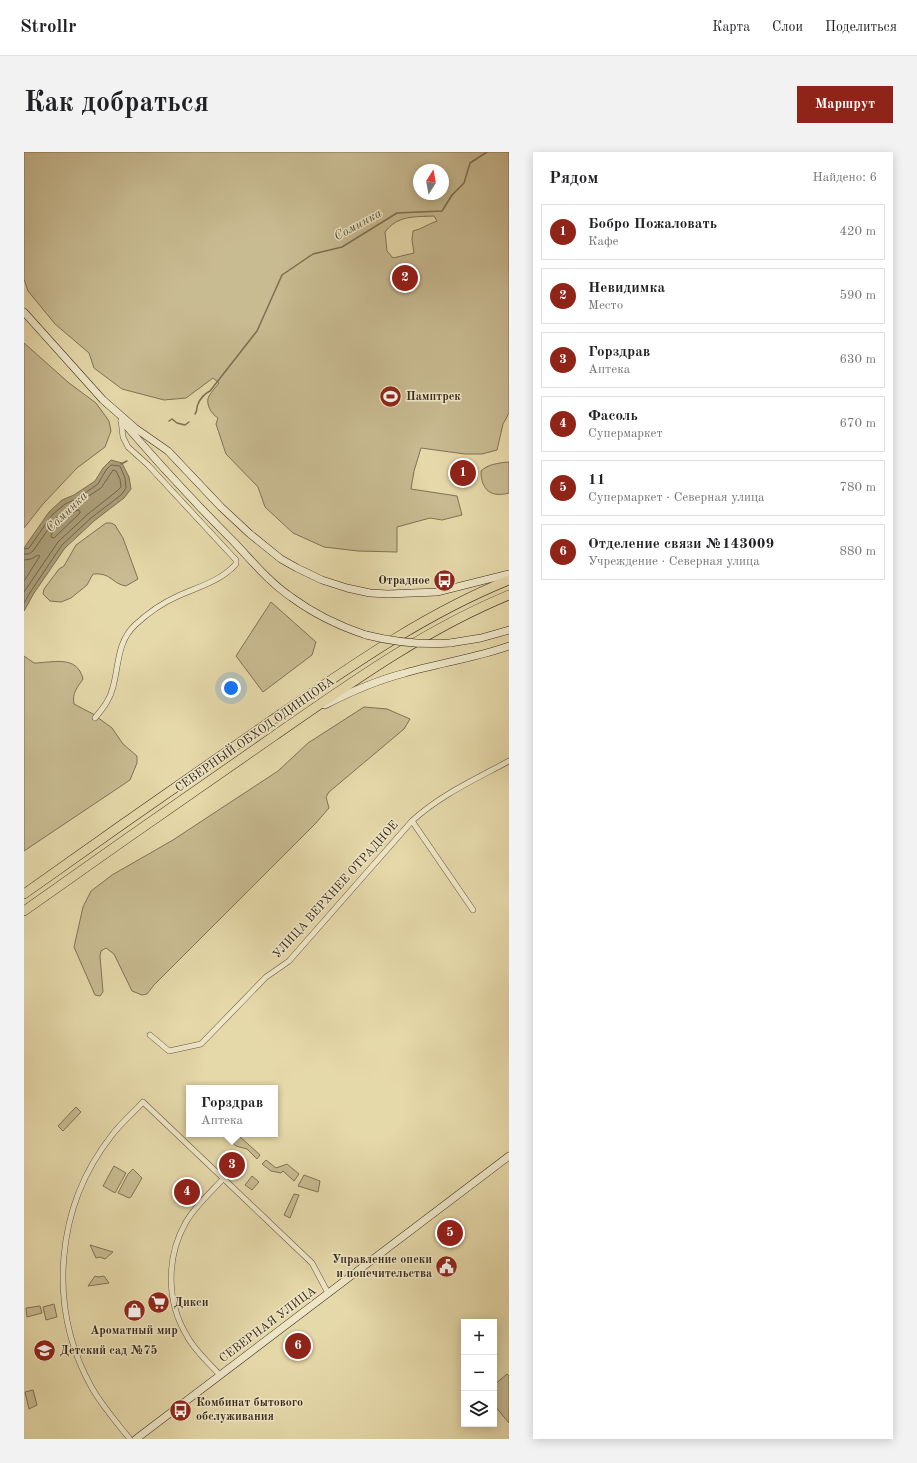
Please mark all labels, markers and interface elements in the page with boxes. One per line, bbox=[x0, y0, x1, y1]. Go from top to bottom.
text: Strollr bbox=[20, 18, 76, 37]
text: Карта bbox=[712, 20, 750, 34]
text: Слои bbox=[772, 20, 803, 34]
text: Поделиться bbox=[825, 20, 897, 34]
button: Маршрут bbox=[797, 86, 893, 123]
text: Как добраться bbox=[24, 90, 209, 118]
north arrow bbox=[413, 164, 449, 200]
text: Рядом bbox=[549, 170, 598, 187]
text: Найдено: 6 bbox=[813, 171, 877, 184]
water label: Соминка bbox=[332, 207, 384, 243]
text: Бобро Пожаловать bbox=[588, 217, 717, 232]
text: 1 bbox=[559, 225, 567, 238]
text: 420 m bbox=[839, 225, 876, 238]
text: Кафе bbox=[588, 235, 619, 248]
pin: 2 bbox=[392, 263, 418, 293]
text: Невидимка bbox=[588, 281, 665, 296]
text: 2 bbox=[559, 289, 567, 302]
text: 590 m bbox=[839, 289, 876, 302]
text: Место bbox=[588, 299, 623, 312]
text: Горздрав bbox=[588, 345, 650, 360]
text: 3 bbox=[559, 353, 567, 366]
text: 630 m bbox=[839, 353, 876, 366]
text: Аптека bbox=[588, 363, 630, 376]
sports icon: Памптрек bbox=[378, 384, 404, 410]
place label: Памптрек bbox=[406, 391, 461, 403]
text: Фасоль bbox=[588, 409, 638, 424]
text: 4 bbox=[559, 417, 567, 430]
text: 670 m bbox=[839, 417, 876, 430]
text: Супермаркет bbox=[588, 427, 663, 440]
pin: 1 bbox=[450, 458, 476, 488]
text: 11 bbox=[588, 473, 605, 488]
text: 5 bbox=[559, 481, 567, 494]
text: 780 m bbox=[839, 481, 876, 494]
water label: Соминка bbox=[44, 489, 90, 535]
text: Супермаркет · Северная улица bbox=[588, 491, 765, 504]
text: Отделение связи №143009 bbox=[588, 537, 774, 552]
text: 6 bbox=[559, 545, 567, 558]
text: 880 m bbox=[839, 545, 876, 558]
text: Учреждение · Северная улица bbox=[588, 555, 760, 568]
bus stop icon: Отрадное bbox=[432, 568, 458, 594]
place label: Отрадное bbox=[378, 575, 430, 587]
street label: СЕВЕРНЫЙ ОБХОД ОДИНЦОВА bbox=[172, 673, 337, 795]
your location bbox=[221, 678, 241, 698]
street label: УЛИЦА ВЕРХНЕЕ ОТРАДНОЕ bbox=[271, 819, 401, 961]
popup bbox=[186, 1085, 278, 1137]
text: Горздрав bbox=[201, 1096, 263, 1111]
text: Аптека bbox=[201, 1114, 243, 1127]
pin: 3 bbox=[219, 1150, 245, 1180]
pin: 4 bbox=[174, 1177, 200, 1207]
pin: 5 bbox=[437, 1218, 463, 1248]
place label: Управление опеки и попечительства bbox=[332, 1254, 432, 1280]
public building icon: Управление опеки и попечительства bbox=[434, 1254, 460, 1280]
street label: СЕВЕРНАЯ УЛИЦА bbox=[217, 1285, 319, 1365]
supermarket icon: Дикси bbox=[146, 1290, 172, 1316]
shop icon: Ароматный мир bbox=[121, 1297, 147, 1323]
place label: Дикси bbox=[174, 1297, 209, 1309]
map controls bbox=[461, 1319, 497, 1427]
button: + bbox=[461, 1319, 497, 1355]
place label: Ароматный мир bbox=[90, 1325, 178, 1337]
pin: 6 bbox=[285, 1331, 311, 1361]
school or university icon: Детский сад №75 bbox=[32, 1338, 58, 1364]
place label: Детский сад №75 bbox=[60, 1344, 157, 1357]
button: − bbox=[461, 1355, 497, 1391]
button: layers bbox=[461, 1391, 497, 1427]
bus stop icon: Комбинат бытового обслуживания bbox=[168, 1397, 194, 1423]
place label: Комбинат бытового обслуживания bbox=[196, 1397, 303, 1423]

